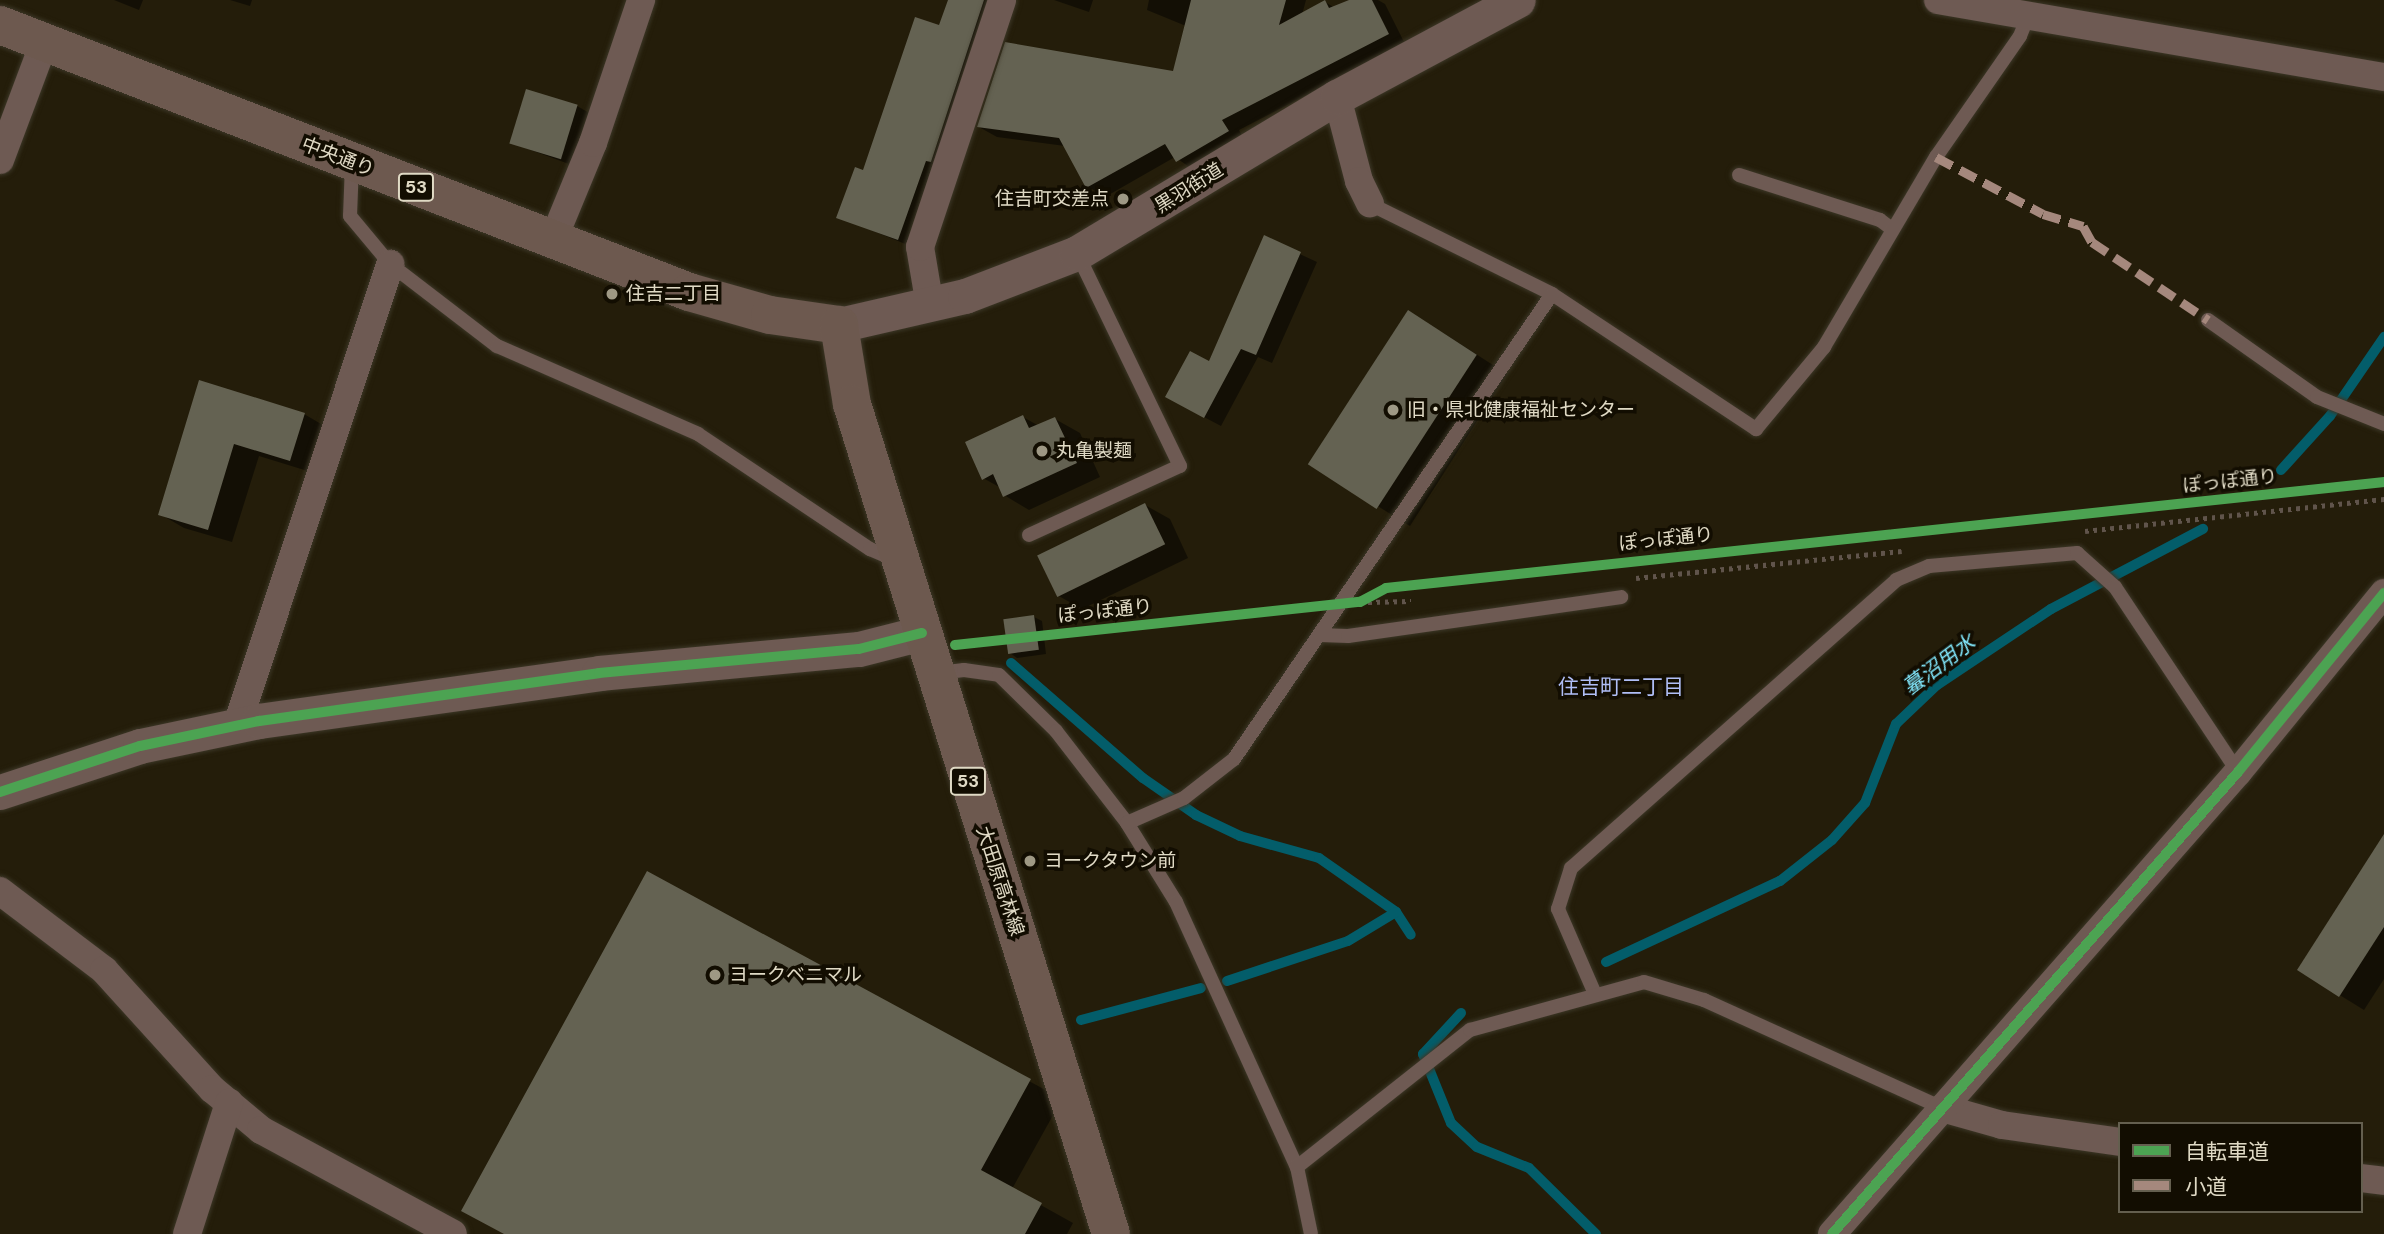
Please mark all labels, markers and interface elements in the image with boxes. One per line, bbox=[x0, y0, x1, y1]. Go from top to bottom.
street label: 中央通り bbox=[298, 133, 378, 181]
street label: 黒羽街道 bbox=[1151, 158, 1227, 218]
road number: 53 bbox=[397, 172, 435, 202]
place label: 住吉町交差点 bbox=[995, 188, 1109, 210]
marker: 住吉町交差点 bbox=[1115, 191, 1131, 207]
place label: 住吉二丁目 bbox=[626, 283, 721, 305]
marker: 住吉二丁目 bbox=[604, 286, 620, 302]
place label: 旧・県北健康福祉センター bbox=[1407, 399, 1635, 421]
marker: 旧・県北健康福祉センター bbox=[1385, 402, 1401, 418]
place label: 丸亀製麺 bbox=[1056, 440, 1132, 462]
marker: 丸亀製麺 bbox=[1034, 443, 1050, 459]
street label: ぽっぽ通り bbox=[2182, 465, 2278, 497]
street label: ぽっぽ通り bbox=[1618, 523, 1714, 555]
street label: ぽっぽ通り bbox=[1057, 595, 1153, 627]
water label: 蟇沼用水 bbox=[1898, 630, 1980, 700]
district label: 住吉町二丁目 bbox=[1558, 674, 1684, 700]
road number: 53 bbox=[949, 766, 987, 796]
street label: 大田原高林線 bbox=[972, 823, 1028, 939]
place label: ヨークタウン前 bbox=[1044, 850, 1177, 872]
marker: ヨークタウン前 bbox=[1022, 853, 1038, 869]
place label: ヨークベニマル bbox=[729, 964, 862, 986]
marker: ヨークベニマル bbox=[707, 967, 723, 983]
legend bbox=[2118, 1122, 2363, 1213]
text: 自転車道 bbox=[2185, 1138, 2269, 1166]
text: 小道 bbox=[2185, 1173, 2227, 1201]

